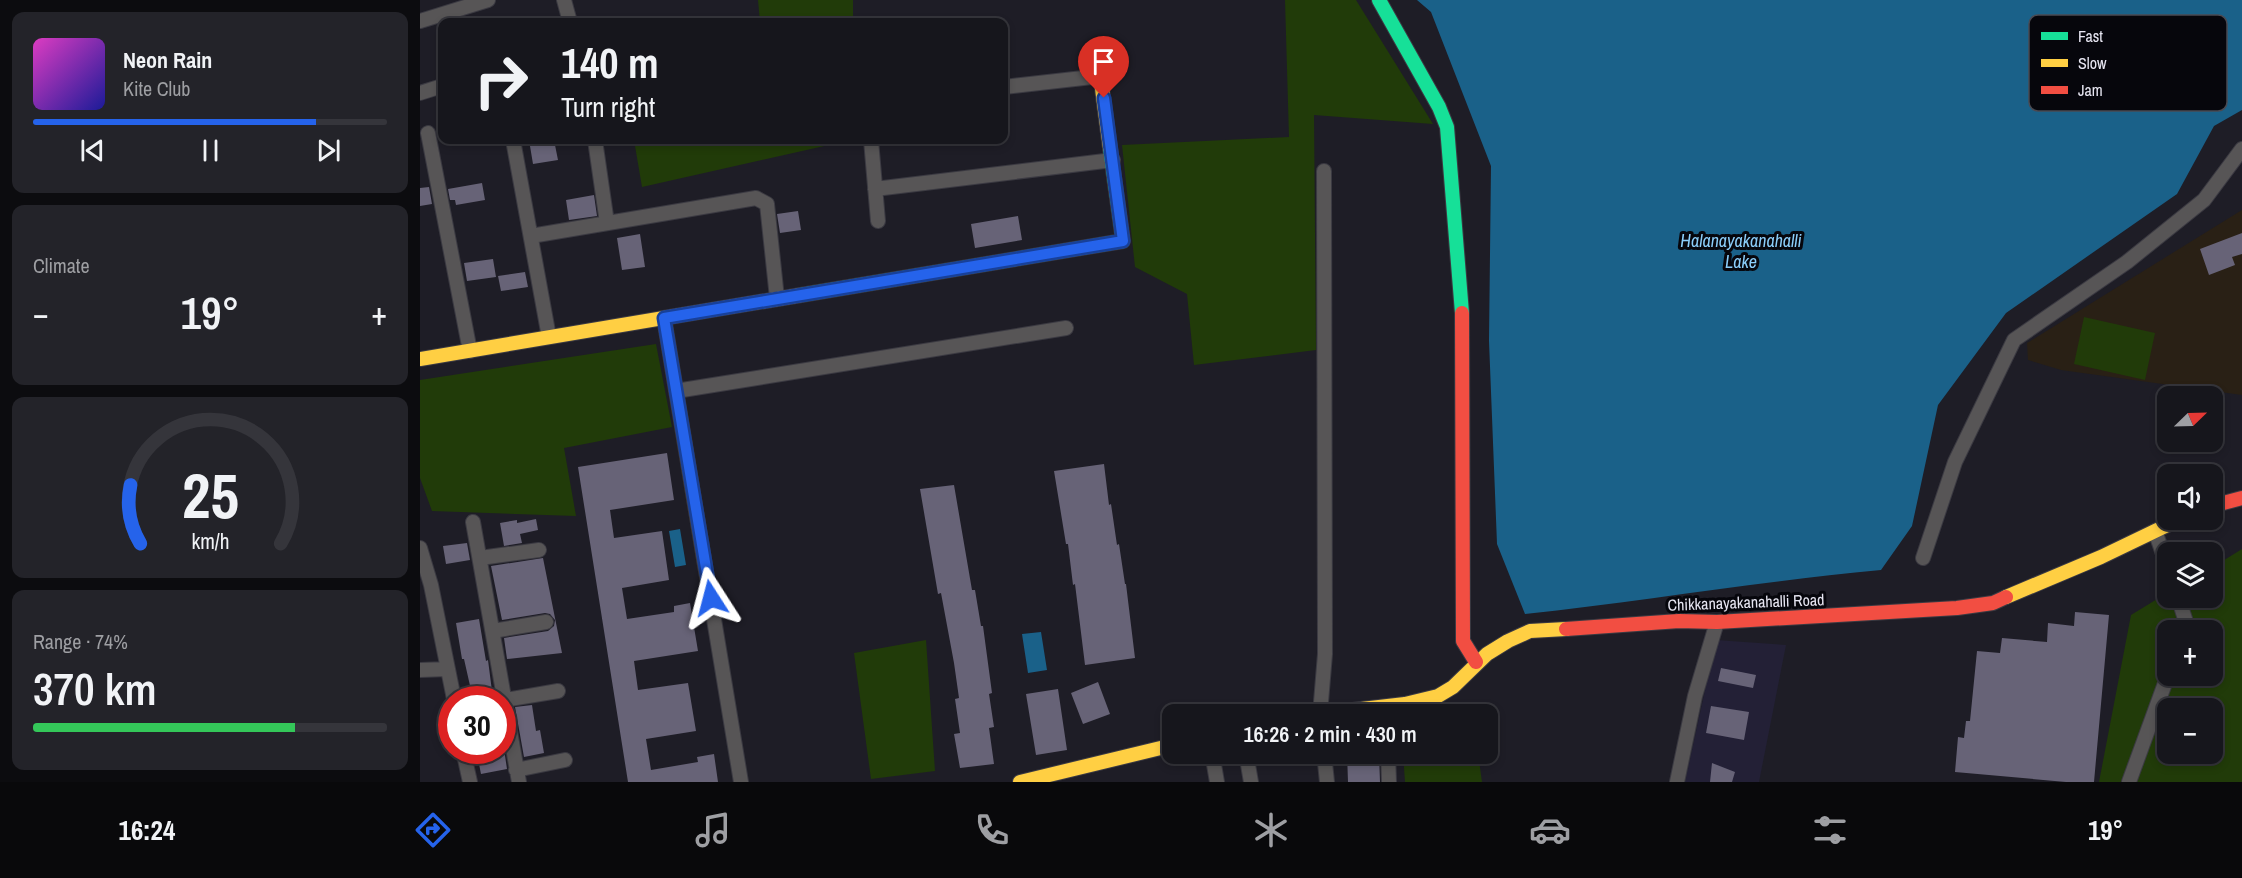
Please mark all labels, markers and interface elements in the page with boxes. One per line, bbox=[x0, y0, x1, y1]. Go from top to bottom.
legend bbox=[2029, 15, 2227, 111]
text: Fast bbox=[2078, 25, 2103, 47]
text: 140 m bbox=[561, 35, 659, 91]
pin bbox=[1078, 36, 1129, 98]
icon: right bbox=[462, 42, 540, 120]
text: Neon Rain bbox=[123, 45, 212, 75]
icon: arrive bbox=[1087, 45, 1120, 78]
text: Slow bbox=[2078, 52, 2107, 74]
text: Kite Club bbox=[123, 75, 190, 102]
text: Jam bbox=[2078, 79, 2103, 101]
text: Turn right bbox=[561, 89, 655, 125]
icon: previous bbox=[76, 134, 109, 167]
icon: pause bbox=[194, 134, 227, 167]
icon: next bbox=[312, 134, 345, 167]
water label: Halanayakanahalli Lake bbox=[1680, 228, 1802, 274]
text: Climate bbox=[33, 252, 90, 279]
text: 19° bbox=[180, 282, 240, 343]
text: − bbox=[33, 291, 49, 335]
text: + bbox=[371, 291, 387, 335]
north arrow bbox=[2157, 386, 2223, 452]
map controls bbox=[2157, 386, 2223, 764]
text: 25 bbox=[182, 453, 238, 537]
button: sound bbox=[2157, 464, 2223, 530]
text: km/h bbox=[191, 528, 229, 557]
button: layers bbox=[2157, 542, 2223, 608]
position arrow bbox=[679, 566, 743, 630]
street label: Chikkanayakanahalli Road bbox=[1667, 588, 1825, 616]
button: + bbox=[2157, 620, 2223, 686]
text: Range · 74% bbox=[33, 628, 128, 655]
text: 370 km bbox=[33, 658, 157, 719]
speed limit sign: 30 bbox=[438, 686, 516, 764]
button: − bbox=[2157, 698, 2223, 764]
text: 16:26 · 2 min · 430 m bbox=[1243, 719, 1417, 749]
icon: directions bbox=[412, 809, 454, 851]
icon: music bbox=[692, 809, 734, 851]
icon: phone bbox=[971, 809, 1013, 851]
icon: climate bbox=[1250, 809, 1292, 851]
icon: car bbox=[1529, 809, 1571, 851]
icon: filters bbox=[1809, 809, 1851, 851]
text: 16:24 bbox=[119, 812, 175, 848]
text: 19° bbox=[2088, 812, 2123, 848]

